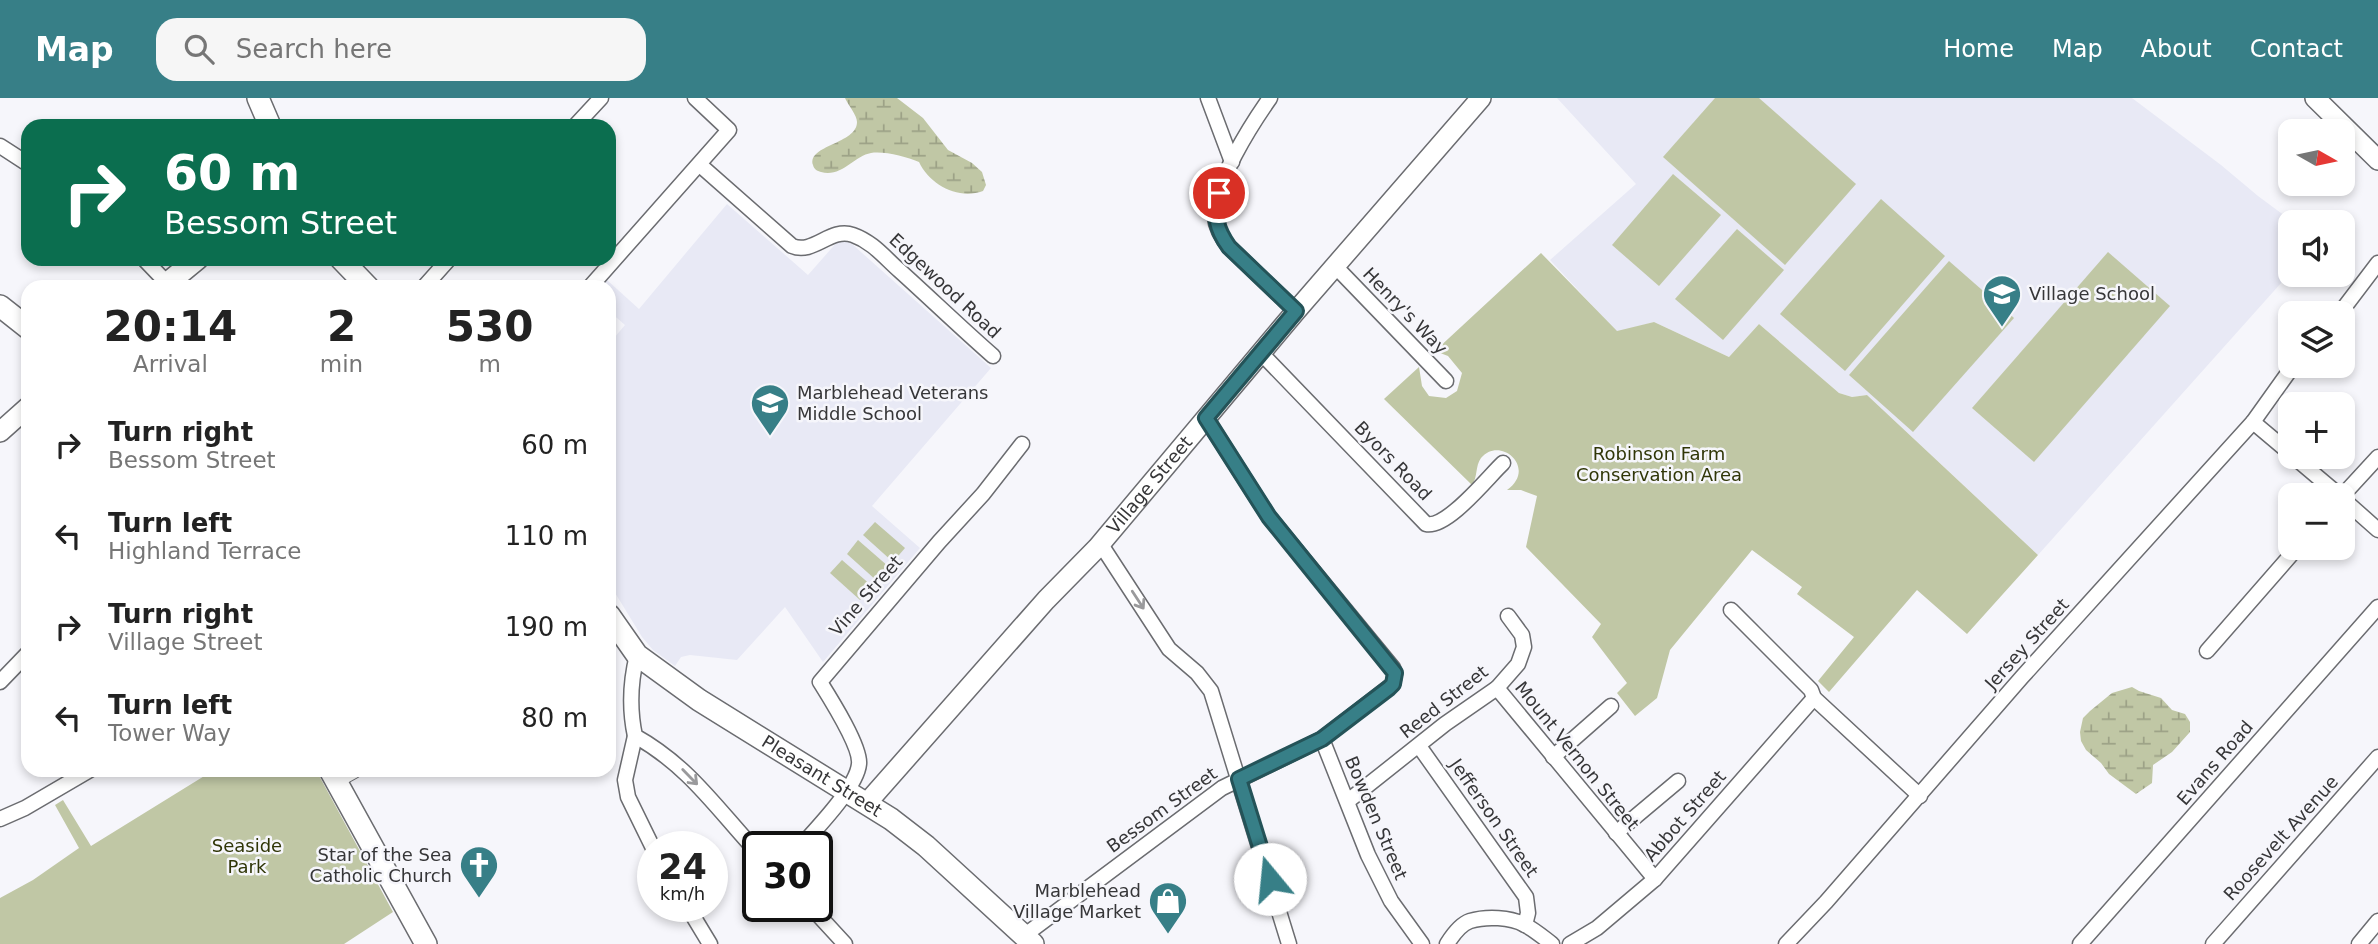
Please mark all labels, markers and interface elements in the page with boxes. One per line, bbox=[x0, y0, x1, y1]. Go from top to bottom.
search box bbox=[156, 18, 646, 81]
text: Map bbox=[35, 30, 114, 69]
icon: search bbox=[180, 30, 218, 68]
text: Search here bbox=[236, 34, 392, 64]
text: Home bbox=[1943, 35, 2014, 63]
text: Map bbox=[2052, 35, 2103, 63]
text: About bbox=[2141, 35, 2212, 63]
text: Contact bbox=[2250, 35, 2343, 63]
north arrow bbox=[2278, 119, 2356, 196]
map controls bbox=[2278, 119, 2355, 560]
text: 60 m bbox=[164, 145, 300, 202]
icon: right bbox=[49, 147, 140, 238]
pin bbox=[1189, 163, 1249, 223]
icon: arrive bbox=[1200, 174, 1238, 212]
text: Bessom Street bbox=[164, 204, 397, 242]
button: sound bbox=[2278, 210, 2355, 287]
street label: Edgewood Road bbox=[885, 229, 1005, 343]
street label: Henry's Way bbox=[1359, 263, 1452, 359]
school or university icon: Village School bbox=[1981, 273, 2023, 328]
place label: Village School bbox=[2029, 283, 2155, 304]
button: layers bbox=[2278, 301, 2355, 378]
text: 20:14 bbox=[104, 302, 237, 351]
text: 2 bbox=[327, 302, 356, 351]
text: 530 bbox=[446, 302, 533, 351]
text: Arrival bbox=[133, 351, 208, 377]
text: min bbox=[320, 351, 363, 377]
text: m bbox=[478, 351, 501, 377]
school or university icon: Marblehead Veterans Middle School bbox=[749, 382, 791, 437]
place label: Marblehead Veterans Middle School bbox=[797, 382, 988, 424]
button: + bbox=[2278, 392, 2355, 469]
text: Turn right bbox=[108, 417, 253, 447]
street label: Byors Road bbox=[1350, 417, 1436, 505]
icon: right bbox=[49, 426, 87, 464]
text: 60 m bbox=[521, 430, 588, 460]
street label: Village Street bbox=[1102, 432, 1196, 538]
park label: Robinson Farm Conservation Area bbox=[1576, 443, 1742, 485]
text: Bessom Street bbox=[108, 447, 276, 473]
button: − bbox=[2278, 483, 2355, 560]
text: Turn left bbox=[108, 508, 232, 538]
icon: left bbox=[49, 517, 87, 555]
text: 110 m bbox=[505, 521, 588, 551]
text: Highland Terrace bbox=[108, 538, 302, 564]
street label: Vine Street bbox=[825, 551, 906, 640]
one-way arrow bbox=[1131, 590, 1146, 609]
street label: Jersey Street bbox=[1980, 594, 2073, 694]
text: Turn right bbox=[108, 599, 253, 629]
icon: right bbox=[49, 608, 87, 646]
text: 190 m bbox=[505, 612, 588, 642]
text: Village Street bbox=[108, 629, 262, 655]
street label: Reed Street bbox=[1396, 661, 1492, 742]
street label: Mount Vernon Street bbox=[1511, 677, 1644, 834]
text: Turn left bbox=[108, 690, 232, 720]
icon: left bbox=[49, 699, 87, 737]
text: 80 m bbox=[521, 703, 588, 733]
street label: Evans Road bbox=[2172, 716, 2257, 809]
text: Tower Way bbox=[108, 720, 231, 746]
street label: Pleasant Street bbox=[758, 731, 886, 821]
street label: Bowden Street bbox=[1341, 753, 1412, 883]
street label: Jefferson Street bbox=[1445, 754, 1543, 881]
street label: Bessom Street bbox=[1102, 763, 1221, 857]
street label: Abbot Street bbox=[1639, 766, 1730, 865]
one-way arrow bbox=[681, 768, 698, 785]
street label: Roosevelt Avenue bbox=[2219, 771, 2342, 904]
speed limit sign: 30 bbox=[742, 831, 833, 922]
park label: Seaside Park bbox=[212, 835, 282, 877]
position arrow bbox=[1233, 842, 1307, 916]
place label: Star of the Sea Catholic Church bbox=[310, 844, 452, 886]
church icon: Star of the Sea Catholic Church bbox=[458, 844, 500, 899]
text: 24 bbox=[658, 847, 707, 887]
place label: Marblehead Village Market bbox=[1013, 880, 1141, 922]
shop icon: Marblehead Village Market bbox=[1147, 880, 1189, 935]
text: km/h bbox=[660, 883, 705, 904]

